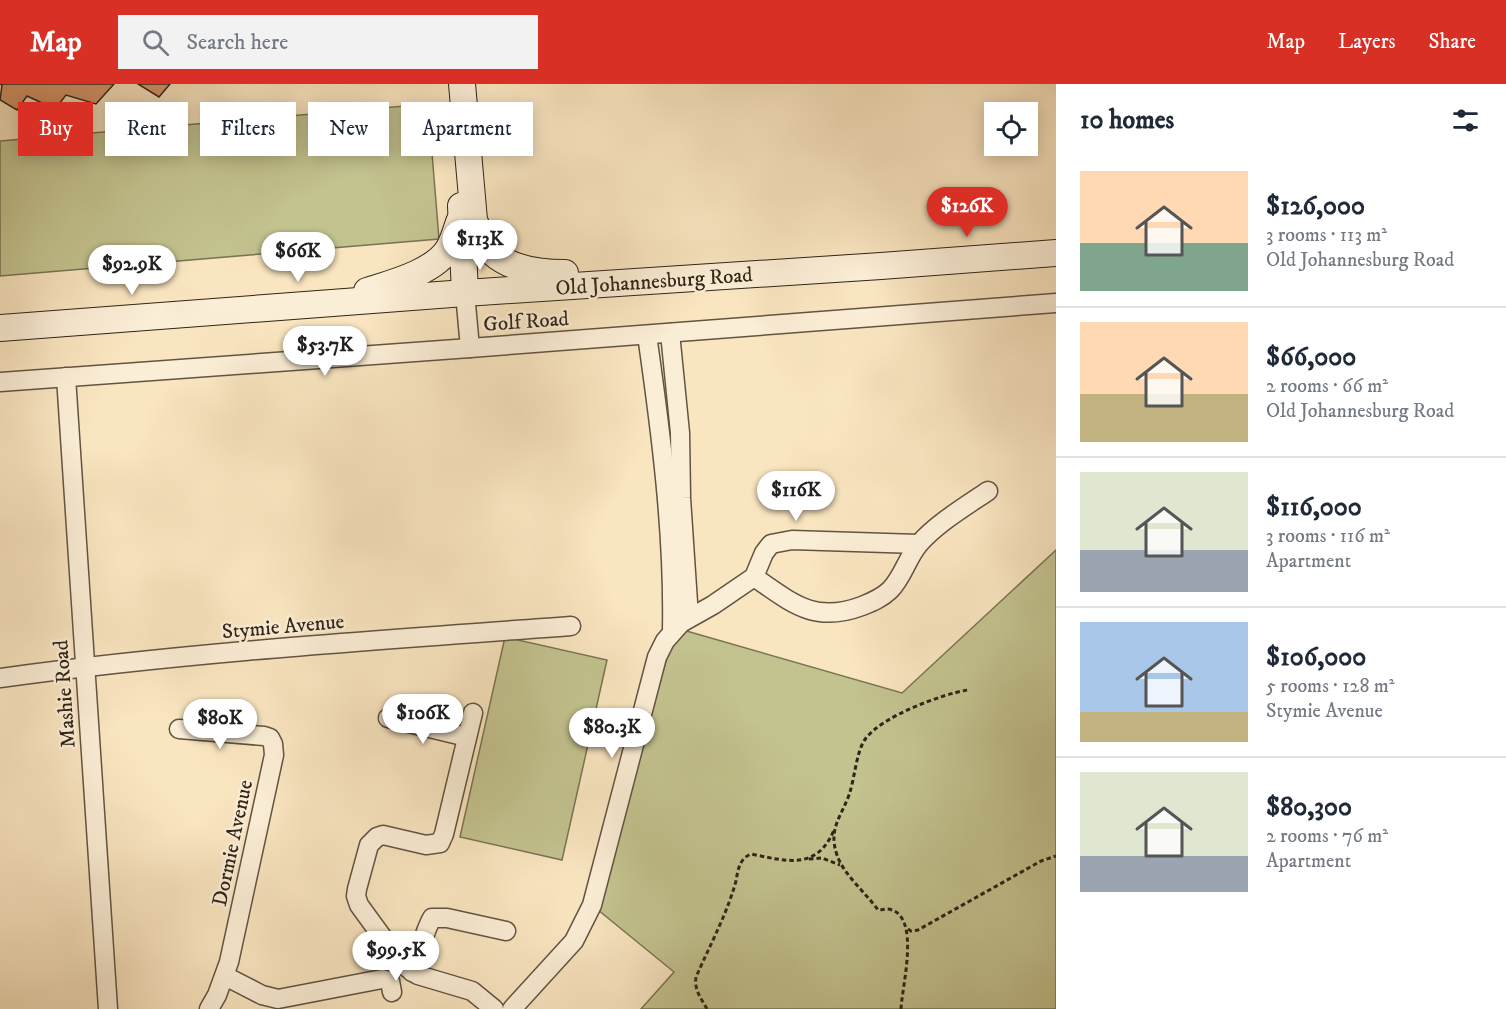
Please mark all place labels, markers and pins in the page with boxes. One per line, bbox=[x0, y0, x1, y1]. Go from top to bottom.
pin: $126K bbox=[925, 187, 1009, 238]
pin: $113K bbox=[438, 220, 522, 271]
pin: $66K bbox=[262, 232, 334, 283]
pin: $92.9K bbox=[83, 245, 181, 296]
pin: $53.7K bbox=[276, 326, 374, 377]
pin: $116K bbox=[754, 471, 838, 522]
pin: $106K bbox=[381, 694, 465, 745]
pin: $80K bbox=[184, 699, 256, 750]
pin: $80.3K bbox=[563, 708, 661, 759]
pin: $99.5K bbox=[347, 931, 445, 982]

